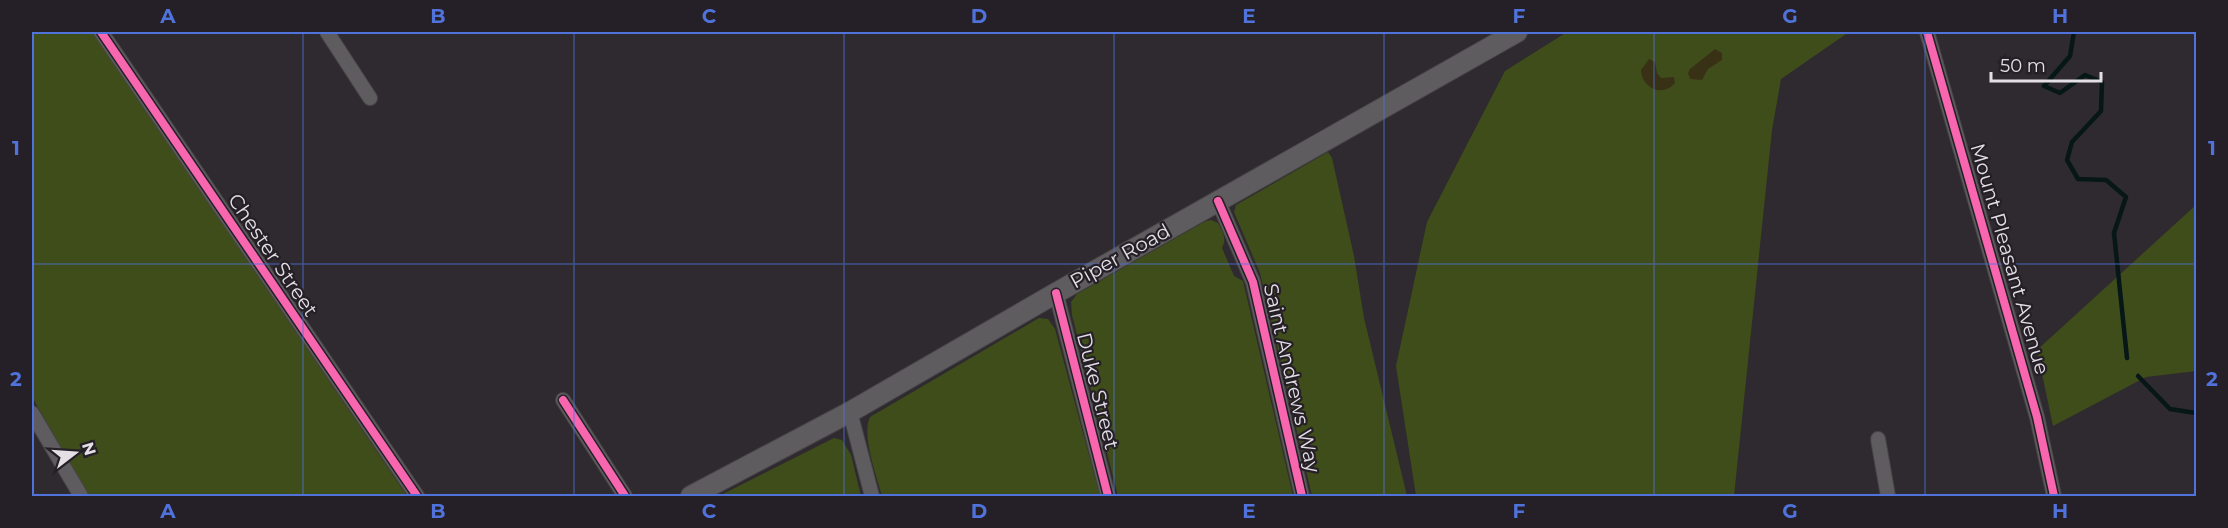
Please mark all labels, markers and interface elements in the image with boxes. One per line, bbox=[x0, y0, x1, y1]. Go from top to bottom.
text: A bbox=[159, 4, 176, 28]
text: B bbox=[430, 4, 446, 28]
text: C bbox=[702, 4, 717, 28]
text: D bbox=[971, 4, 987, 28]
text: E bbox=[1242, 4, 1256, 28]
text: F bbox=[1513, 4, 1526, 28]
text: G bbox=[1782, 4, 1798, 28]
text: H bbox=[2052, 4, 2068, 28]
scale bar bbox=[1991, 45, 2100, 83]
text: 50 m bbox=[2000, 55, 2046, 77]
text: 1 bbox=[12, 136, 20, 160]
text: 1 bbox=[2208, 136, 2216, 160]
street label: Mount Pleasant Avenue bbox=[1965, 141, 2055, 377]
street label: Chester Street bbox=[223, 189, 323, 321]
street label: Piper Road bbox=[1066, 219, 1174, 293]
street label: Saint Andrews Way bbox=[1259, 281, 1325, 475]
street label: Duke Street bbox=[1072, 330, 1124, 452]
text: 2 bbox=[10, 367, 22, 391]
text: 2 bbox=[2206, 367, 2218, 391]
north arrow bbox=[45, 423, 105, 483]
text: N bbox=[78, 440, 100, 458]
text: A bbox=[159, 499, 176, 523]
text: B bbox=[430, 499, 446, 523]
text: C bbox=[702, 499, 717, 523]
text: D bbox=[971, 499, 987, 523]
text: E bbox=[1242, 499, 1256, 523]
text: F bbox=[1513, 499, 1526, 523]
text: G bbox=[1782, 499, 1798, 523]
text: H bbox=[2052, 499, 2068, 523]

